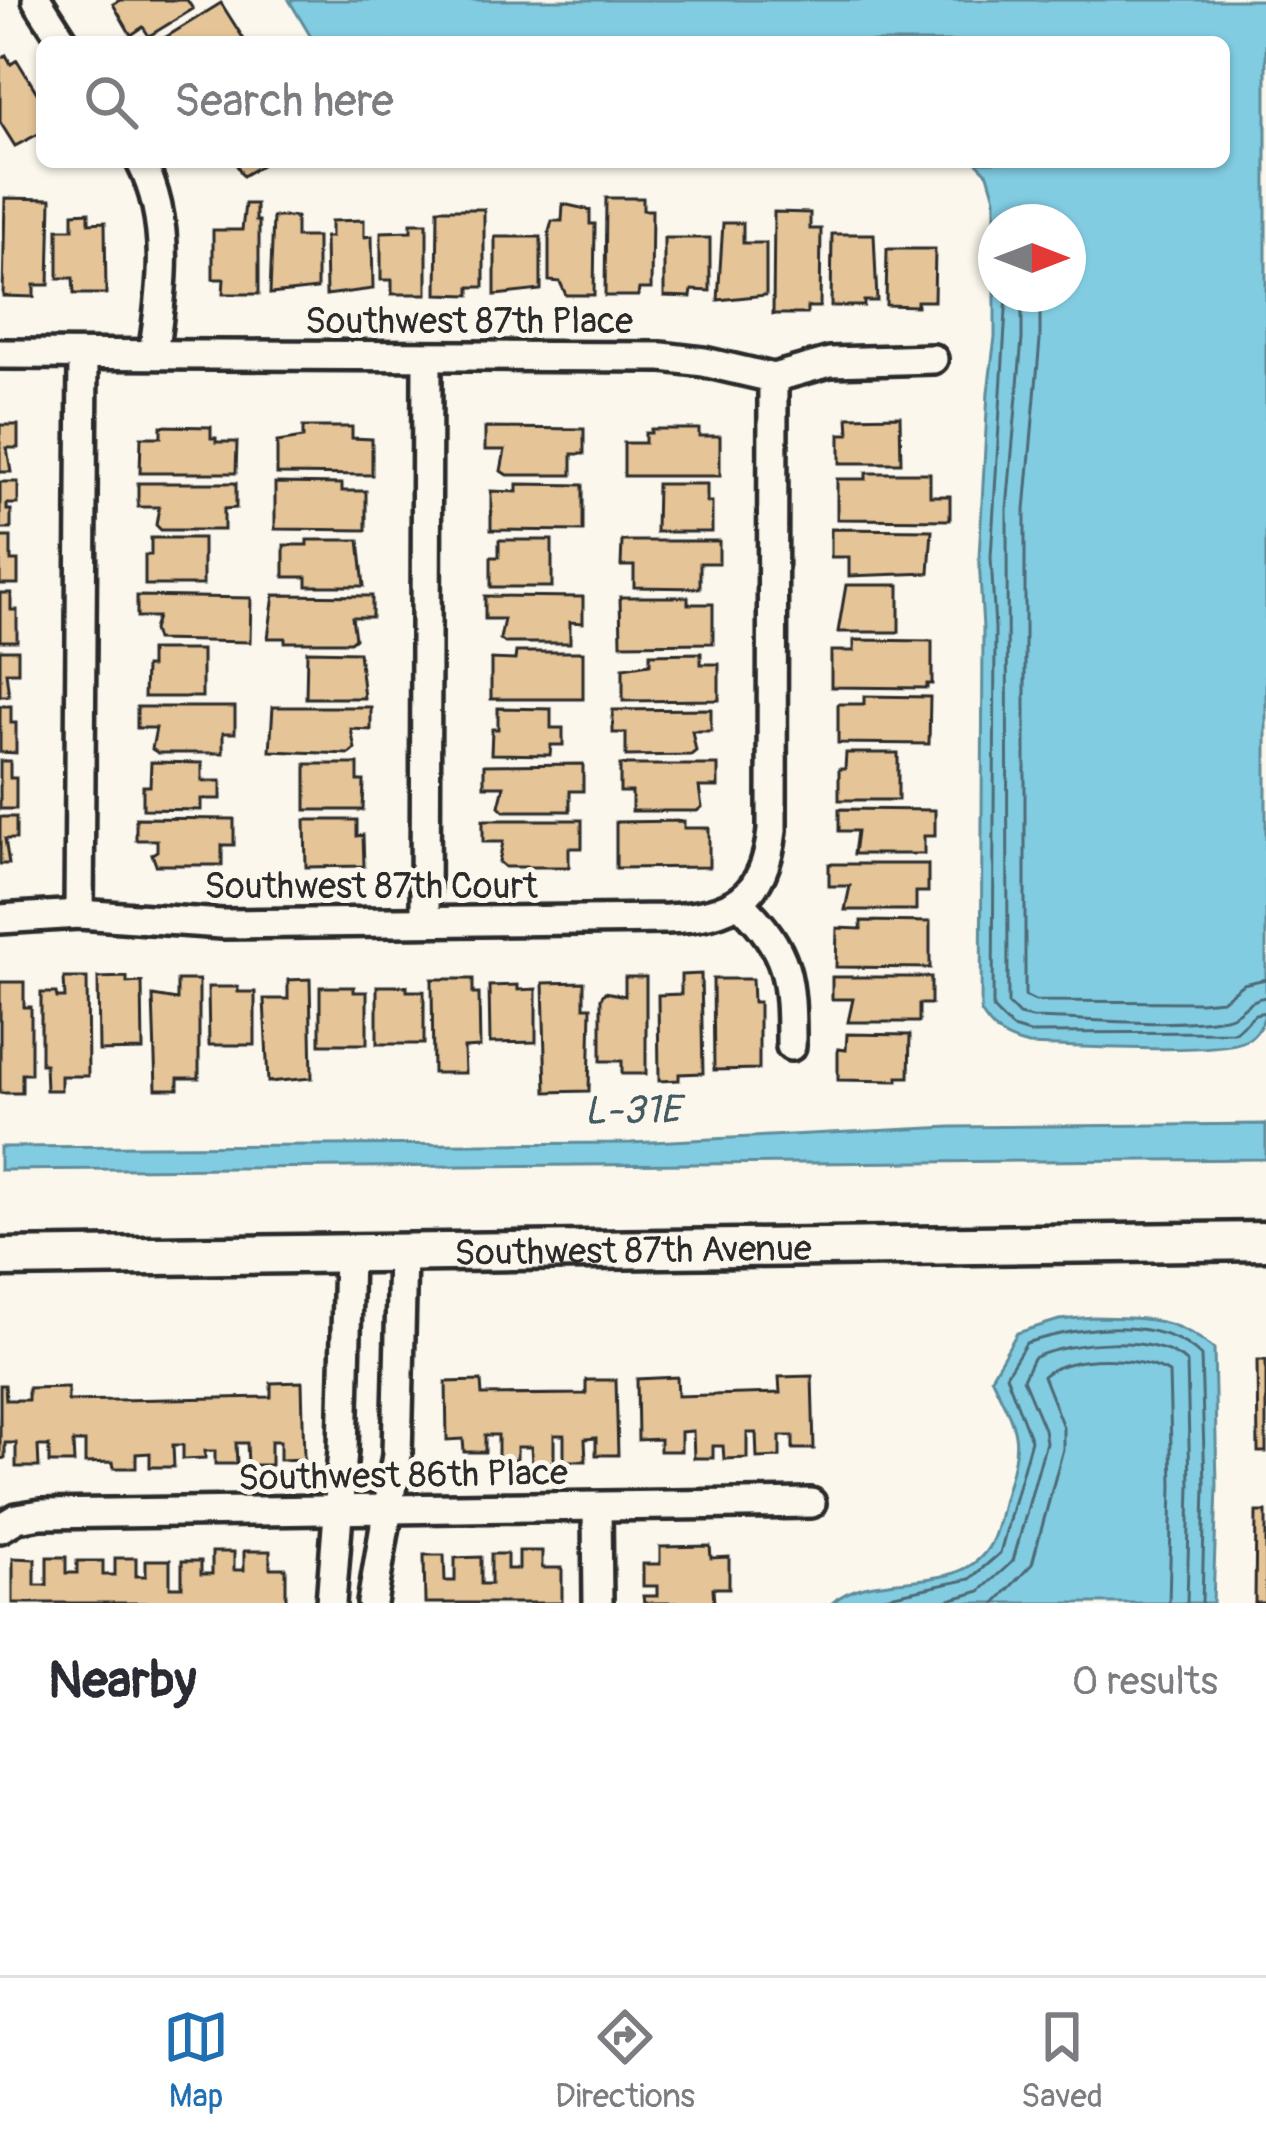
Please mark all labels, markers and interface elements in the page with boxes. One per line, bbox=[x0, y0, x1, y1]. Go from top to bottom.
search box bbox=[36, 36, 1230, 168]
icon: search bbox=[78, 69, 144, 135]
text: Search here bbox=[174, 74, 394, 130]
north arrow bbox=[978, 204, 1086, 312]
street label: Southwest 87th Place bbox=[305, 299, 633, 344]
street label: Southwest 87th Court bbox=[204, 864, 538, 909]
water label: L-31E bbox=[584, 1085, 686, 1136]
street label: Southwest 87th Avenue bbox=[454, 1226, 812, 1276]
street label: Southwest 86th Place bbox=[238, 1450, 569, 1501]
text: Nearby bbox=[48, 1649, 196, 1713]
text: 0 results bbox=[1072, 1657, 1218, 1706]
tab: Map bbox=[163, 2004, 229, 2117]
tab: Directions bbox=[555, 2004, 695, 2117]
tab: Saved bbox=[1021, 2004, 1103, 2117]

